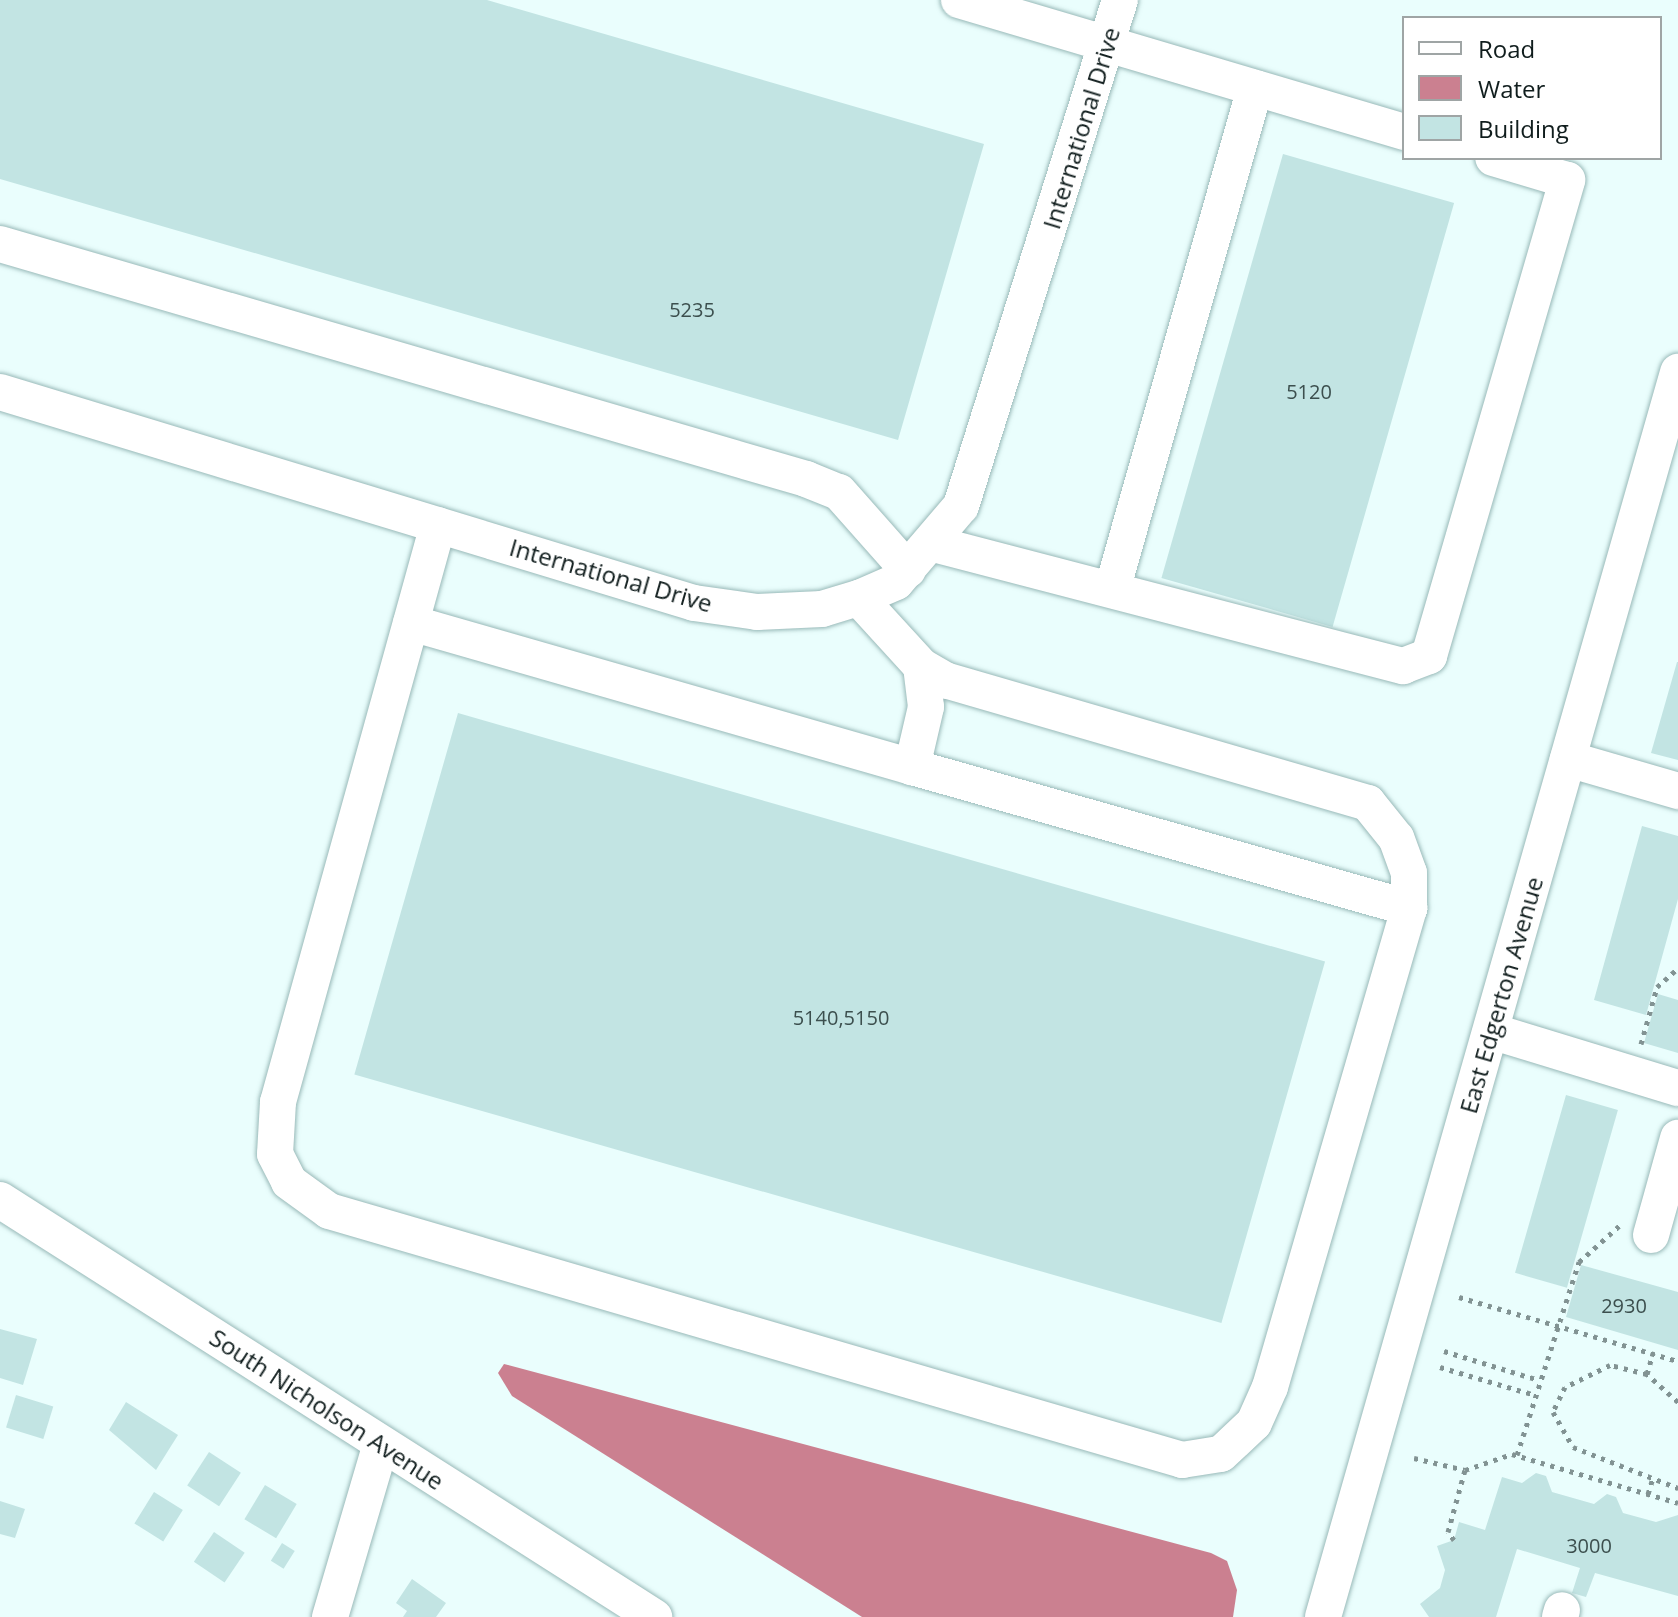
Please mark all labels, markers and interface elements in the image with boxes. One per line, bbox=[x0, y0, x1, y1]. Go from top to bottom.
legend bbox=[1402, 16, 1662, 160]
street label: International Drive bbox=[1037, 24, 1125, 232]
text: Road bbox=[1478, 32, 1535, 65]
text: Water bbox=[1478, 72, 1545, 105]
text: Building bbox=[1478, 112, 1569, 145]
house number: 5235 bbox=[669, 297, 715, 321]
house number: 5120 bbox=[1286, 379, 1332, 403]
street label: International Drive bbox=[506, 532, 716, 618]
street label: East Edgerton Avenue bbox=[1453, 873, 1549, 1117]
house number: 5140,5150 bbox=[793, 1005, 889, 1029]
house number: 2930 bbox=[1601, 1293, 1647, 1317]
street label: South Nicholson Avenue bbox=[205, 1323, 449, 1495]
house number: 3000 bbox=[1566, 1533, 1612, 1557]

